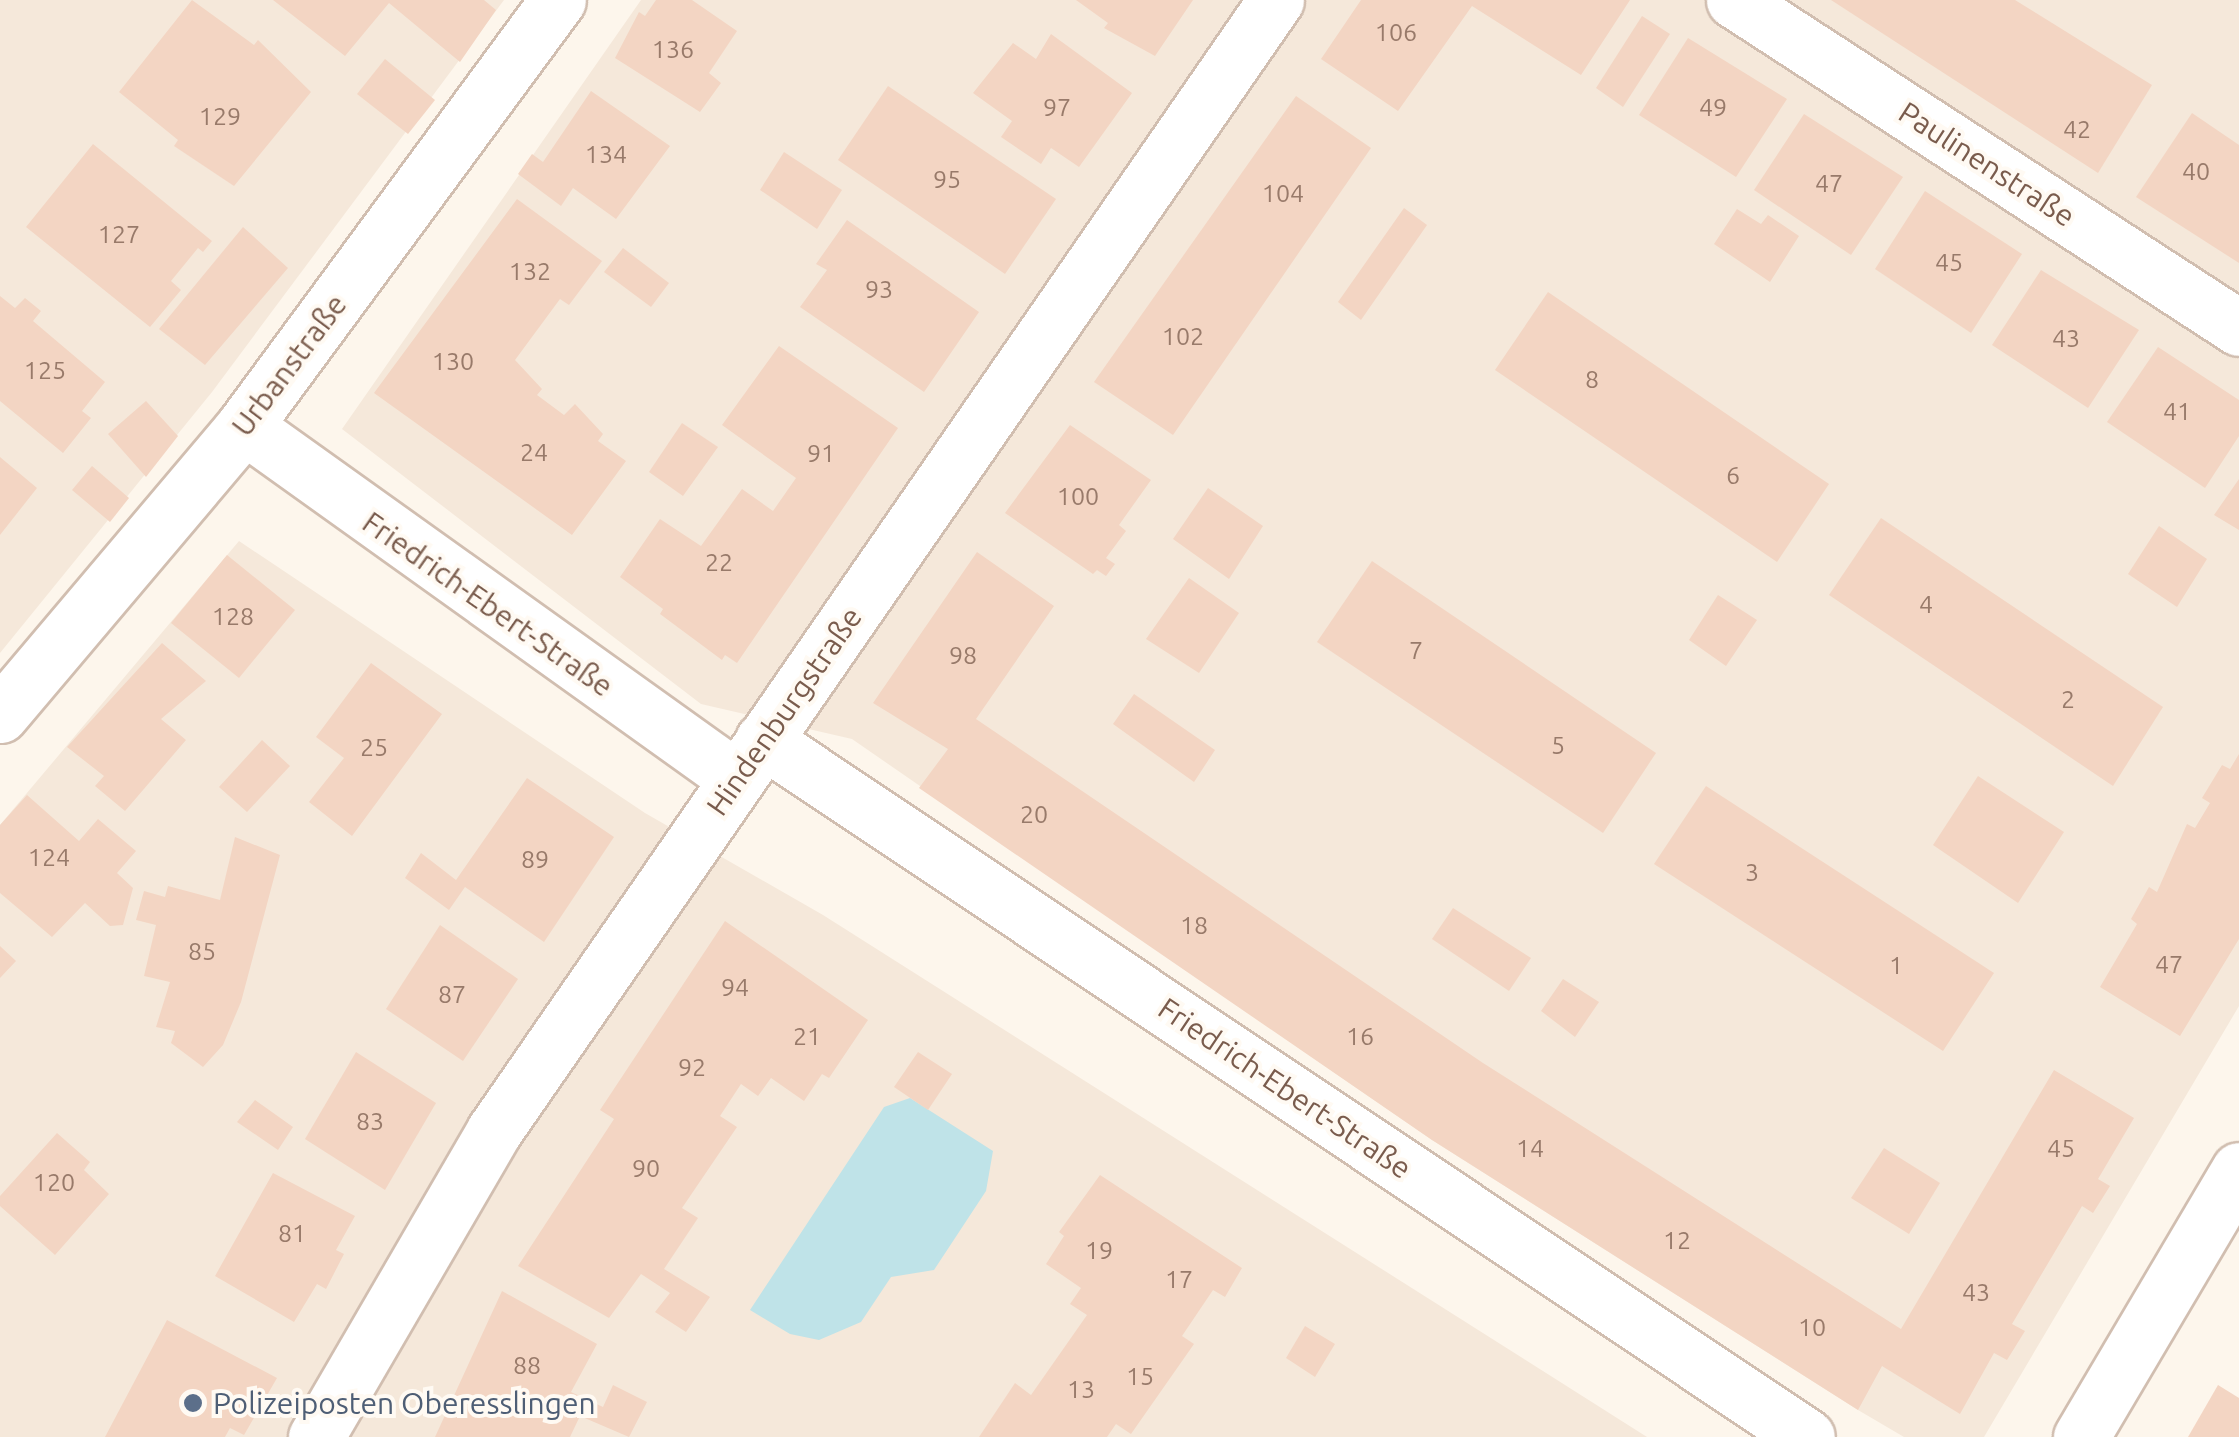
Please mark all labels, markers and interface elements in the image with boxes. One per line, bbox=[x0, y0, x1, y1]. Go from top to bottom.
house number: 106 bbox=[1375, 17, 1417, 47]
house number: 136 bbox=[652, 34, 694, 64]
house number: 97 bbox=[1043, 92, 1071, 122]
house number: 49 bbox=[1699, 92, 1727, 122]
street label: Paulinenstraße bbox=[1892, 94, 2082, 234]
house number: 129 bbox=[199, 101, 241, 131]
house number: 42 bbox=[2063, 114, 2091, 144]
house number: 134 bbox=[585, 139, 627, 169]
house number: 40 bbox=[2182, 156, 2210, 186]
house number: 95 bbox=[933, 164, 961, 194]
house number: 47 bbox=[1815, 168, 1843, 198]
house number: 104 bbox=[1262, 178, 1304, 208]
house number: 127 bbox=[98, 219, 140, 249]
house number: 45 bbox=[1935, 247, 1963, 277]
house number: 132 bbox=[509, 256, 551, 286]
house number: 93 bbox=[865, 274, 893, 304]
street label: Urbanstraße bbox=[224, 287, 354, 443]
house number: 102 bbox=[1162, 321, 1204, 351]
house number: 43 bbox=[2052, 323, 2080, 353]
house number: 130 bbox=[432, 346, 474, 376]
house number: 125 bbox=[24, 355, 66, 385]
house number: 8 bbox=[1585, 364, 1599, 394]
house number: 41 bbox=[2163, 396, 2191, 426]
house number: 24 bbox=[520, 437, 548, 467]
house number: 91 bbox=[807, 438, 835, 468]
house number: 6 bbox=[1726, 460, 1740, 490]
house number: 100 bbox=[1057, 481, 1099, 511]
street label: Friedrich-Ebert-Straße bbox=[356, 504, 620, 704]
house number: 22 bbox=[705, 547, 733, 577]
house number: 4 bbox=[1919, 589, 1933, 619]
street label: Hindenburgstraße bbox=[699, 600, 869, 822]
house number: 128 bbox=[212, 601, 254, 631]
house number: 7 bbox=[1409, 635, 1423, 665]
house number: 98 bbox=[949, 640, 977, 670]
house number: 2 bbox=[2061, 684, 2075, 714]
house number: 5 bbox=[1551, 730, 1565, 760]
house number: 25 bbox=[360, 732, 388, 762]
house number: 20 bbox=[1020, 799, 1048, 829]
house number: 124 bbox=[28, 842, 70, 872]
house number: 89 bbox=[521, 844, 549, 874]
house number: 3 bbox=[1745, 857, 1759, 887]
house number: 18 bbox=[1180, 910, 1208, 940]
house number: 85 bbox=[188, 936, 216, 966]
house number: 47 bbox=[2155, 949, 2183, 979]
house number: 1 bbox=[1889, 950, 1903, 980]
house number: 94 bbox=[721, 972, 749, 1002]
house number: 87 bbox=[438, 979, 466, 1009]
street label: Friedrich-Ebert-Straße bbox=[1152, 990, 1418, 1186]
house number: 21 bbox=[793, 1021, 821, 1051]
house number: 16 bbox=[1346, 1021, 1374, 1051]
house number: 92 bbox=[678, 1052, 706, 1082]
house number: 83 bbox=[356, 1106, 384, 1136]
house number: 14 bbox=[1516, 1133, 1544, 1163]
house number: 45 bbox=[2047, 1133, 2075, 1163]
house number: 90 bbox=[632, 1153, 660, 1183]
house number: 120 bbox=[33, 1167, 75, 1197]
house number: 81 bbox=[278, 1218, 306, 1248]
house number: 12 bbox=[1663, 1225, 1691, 1255]
house number: 19 bbox=[1085, 1235, 1113, 1265]
house number: 17 bbox=[1165, 1264, 1193, 1294]
house number: 43 bbox=[1962, 1277, 1990, 1307]
house number: 10 bbox=[1798, 1312, 1826, 1342]
house number: 88 bbox=[513, 1350, 541, 1380]
house number: 15 bbox=[1126, 1361, 1154, 1391]
house number: 13 bbox=[1067, 1374, 1095, 1404]
place label: Polizeiposten Oberesslingen bbox=[213, 1385, 596, 1421]
marker: Polizeiposten Oberesslingen bbox=[182, 1392, 204, 1414]

